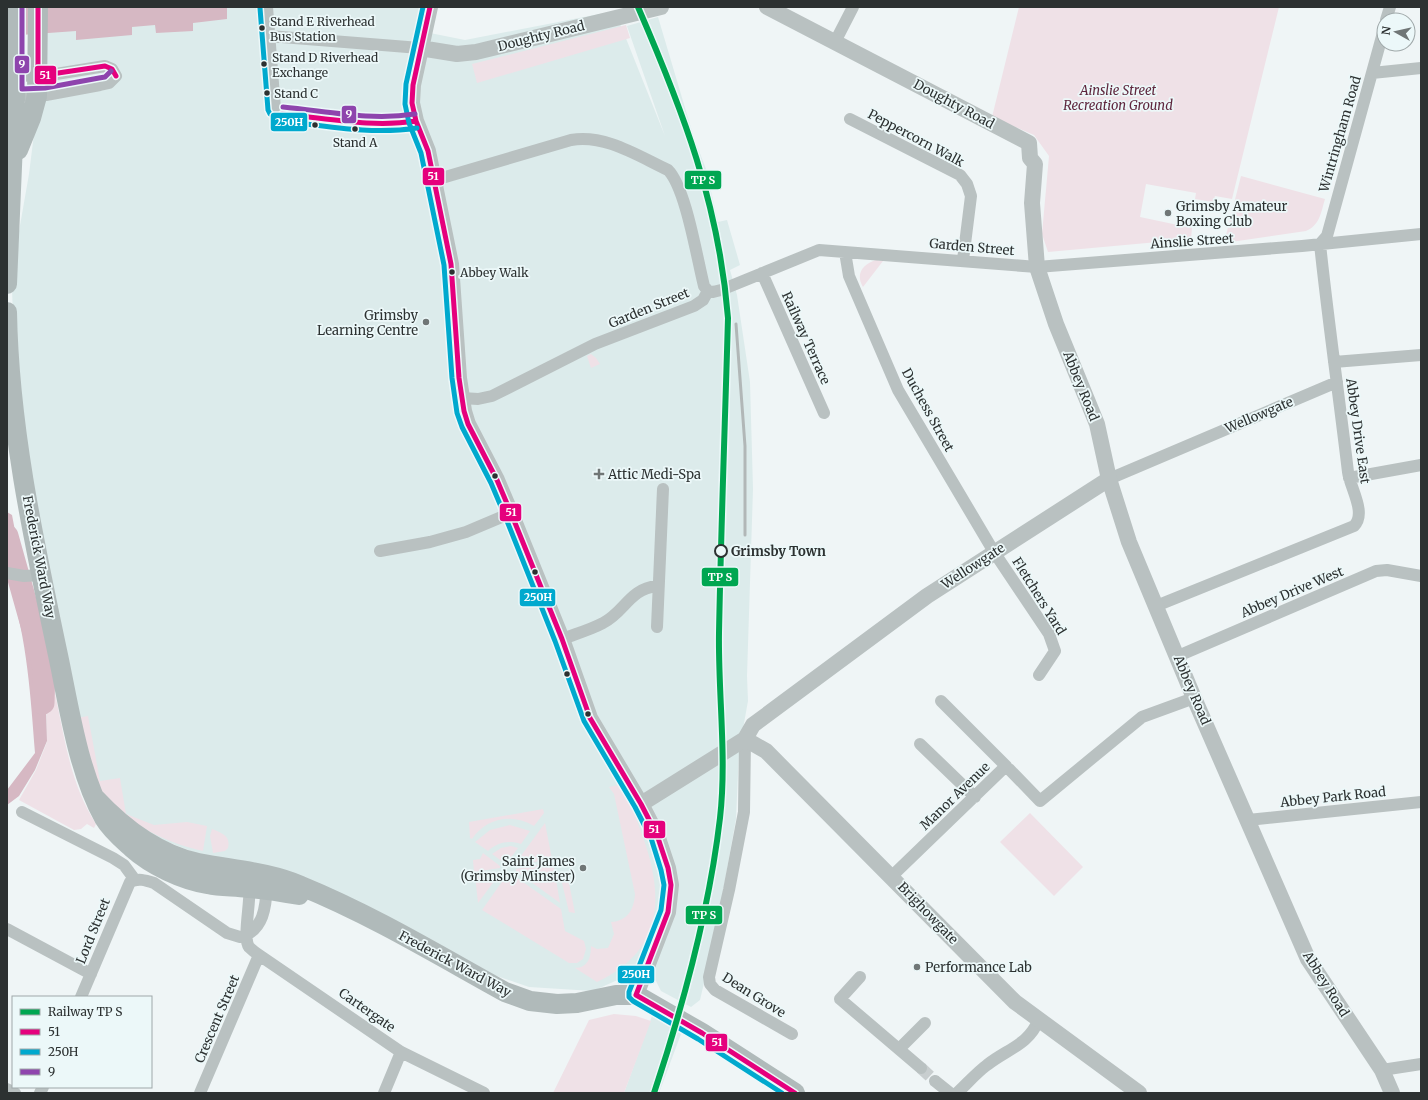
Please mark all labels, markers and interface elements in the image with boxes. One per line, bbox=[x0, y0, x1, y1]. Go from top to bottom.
north arrow bbox=[1376, 12, 1416, 52]
place label: Stand E Riverhead Bus Station bbox=[270, 14, 375, 44]
street label: Doughty Road bbox=[496, 17, 586, 55]
marker: Stand E Riverhead Bus Station bbox=[257, 23, 267, 33]
text: N bbox=[1379, 25, 1394, 36]
place label: Stand D Riverhead Exchange bbox=[272, 50, 378, 80]
line badge: 9 bbox=[14, 55, 30, 74]
text: 9 bbox=[19, 57, 26, 71]
marker: Stand D Riverhead Exchange bbox=[259, 59, 269, 69]
line badge: 51 bbox=[34, 65, 57, 85]
text: 51 bbox=[39, 68, 51, 82]
street label: Wintringham Road bbox=[1315, 74, 1365, 195]
street label: Doughty Road bbox=[911, 76, 997, 132]
park label: Ainslie Street Recreation Ground bbox=[1063, 82, 1173, 114]
place label: Stand C bbox=[274, 86, 318, 101]
marker: Stand C bbox=[262, 88, 272, 98]
line badge: 9 bbox=[341, 105, 357, 124]
street label: Peppercorn Walk bbox=[865, 105, 968, 171]
text: 9 bbox=[346, 107, 353, 121]
line badge: 250H bbox=[270, 112, 308, 132]
text: 250H bbox=[275, 115, 303, 129]
unlabelled marker bbox=[310, 120, 320, 130]
marker: Stand A bbox=[350, 124, 360, 134]
place label: Stand A bbox=[333, 135, 378, 150]
line badge: 51 bbox=[422, 167, 445, 186]
text: 51 bbox=[427, 169, 439, 183]
line badge: TP S bbox=[684, 170, 722, 190]
text: TP S bbox=[691, 173, 716, 187]
place label: Grimsby Amateur Boxing Club bbox=[1176, 198, 1287, 230]
marker: Grimsby Amateur Boxing Club bbox=[1163, 208, 1173, 218]
street label: Ainslie Street bbox=[1149, 230, 1234, 252]
street label: Garden Street bbox=[929, 235, 1015, 259]
place label: Abbey Walk bbox=[459, 265, 529, 280]
marker: Abbey Walk bbox=[447, 267, 457, 277]
street label: Garden Street bbox=[606, 284, 692, 332]
street label: Railway Terrace bbox=[778, 289, 834, 387]
place label: Grimsby Learning Centre bbox=[317, 307, 418, 339]
marker: Grimsby Learning Centre bbox=[421, 317, 431, 327]
street label: Abbey Road bbox=[1059, 348, 1103, 424]
street label: Duchess Street bbox=[898, 365, 958, 455]
street label: Abbey Drive East bbox=[1342, 376, 1374, 485]
street label: Wellowgate bbox=[1222, 393, 1296, 437]
place label: Attic Medi-Spa bbox=[607, 466, 701, 483]
marker: Attic Medi-Spa bbox=[593, 468, 605, 480]
unlabelled marker bbox=[490, 471, 500, 481]
street label: Frederick Ward Way bbox=[19, 494, 59, 620]
line badge: 51 bbox=[499, 503, 522, 522]
text: 51 bbox=[505, 505, 517, 519]
street label: Wellowgate bbox=[937, 539, 1008, 593]
place label: Grimsby Town bbox=[731, 543, 826, 560]
marker: Grimsby Town bbox=[714, 544, 728, 558]
street label: Fletchers Yard bbox=[1008, 554, 1070, 638]
street label: Abbey Drive West bbox=[1237, 563, 1346, 622]
unlabelled marker bbox=[530, 567, 540, 577]
line badge: TP S bbox=[701, 567, 739, 587]
text: TP S bbox=[708, 570, 733, 584]
line badge: 250H bbox=[519, 588, 556, 607]
text: 250H bbox=[524, 590, 552, 604]
street label: Abbey Road bbox=[1169, 652, 1214, 728]
unlabelled marker bbox=[562, 669, 572, 679]
unlabelled marker bbox=[583, 709, 593, 719]
street label: Manor Avenue bbox=[917, 758, 994, 834]
street label: Abbey Park Road bbox=[1278, 783, 1387, 811]
line badge: 51 bbox=[643, 820, 666, 839]
text: 51 bbox=[648, 822, 660, 836]
place label: Saint James (Grimsby Minster) bbox=[460, 853, 575, 885]
marker: Saint James (Grimsby Minster) bbox=[578, 863, 588, 873]
street label: Brighowgate bbox=[894, 878, 962, 948]
street label: Lord Street bbox=[72, 896, 114, 966]
line badge: TP S bbox=[685, 905, 723, 925]
text: TP S bbox=[692, 908, 717, 922]
street label: Frederick Ward Way bbox=[396, 927, 515, 1001]
street label: Abbey Road bbox=[1299, 947, 1353, 1020]
place label: Performance Lab bbox=[925, 959, 1032, 976]
marker: Performance Lab bbox=[912, 962, 922, 972]
line badge: 250H bbox=[617, 965, 655, 984]
text: 250H bbox=[622, 967, 650, 981]
street label: Dean Grove bbox=[719, 969, 789, 1021]
street label: Crescent Street bbox=[191, 972, 243, 1066]
street label: Cartergate bbox=[336, 984, 399, 1036]
legend bbox=[12, 996, 152, 1088]
text: Railway TP S bbox=[48, 1004, 122, 1019]
text: 51 bbox=[48, 1024, 60, 1039]
line badge: 51 bbox=[705, 1033, 728, 1052]
text: 51 bbox=[711, 1035, 723, 1049]
text: 250H bbox=[48, 1044, 79, 1059]
text: 9 bbox=[48, 1064, 55, 1079]

